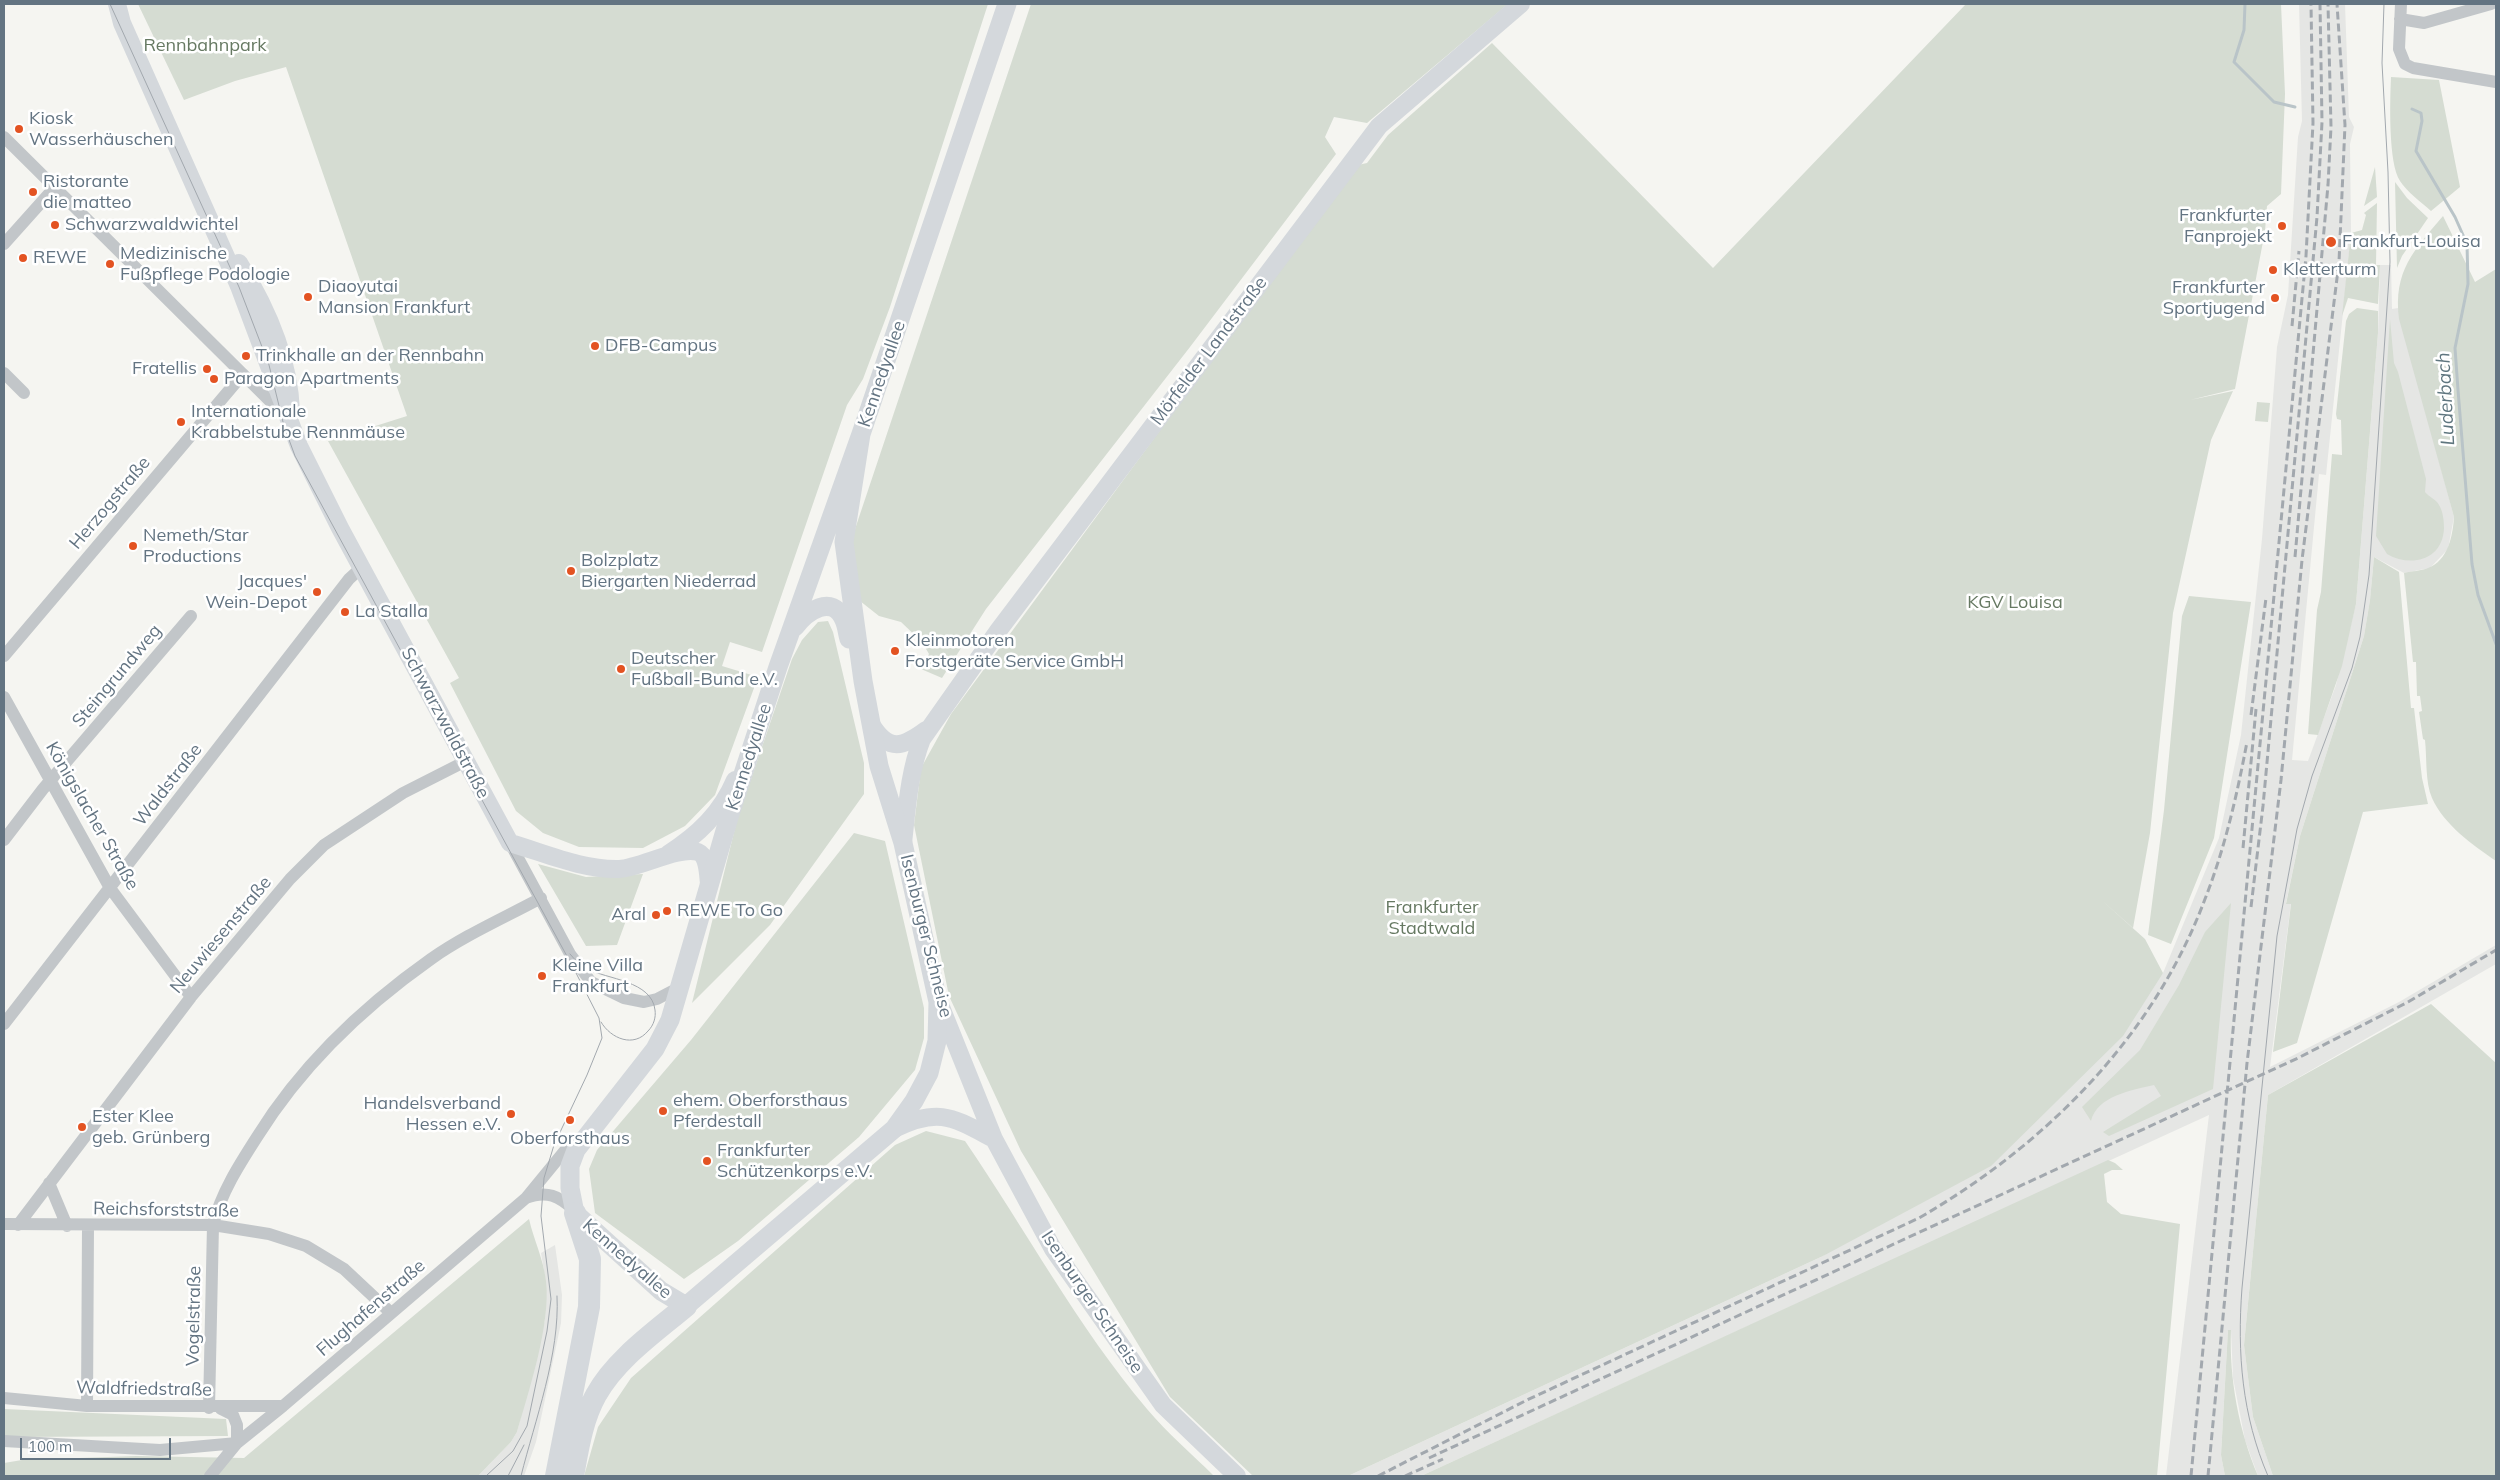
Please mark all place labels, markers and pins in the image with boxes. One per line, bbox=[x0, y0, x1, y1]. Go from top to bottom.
place label: Kiosk Wasserhäuschen bbox=[29, 108, 173, 150]
marker: Kiosk Wasserhäuschen bbox=[13, 123, 25, 135]
place label: Ristorante die matteo bbox=[43, 171, 132, 213]
marker: Ristorante die matteo bbox=[27, 186, 39, 198]
place label: Frankfurter Fanprojekt bbox=[2179, 205, 2272, 248]
place label: Schwarzwaldwichtel bbox=[65, 214, 239, 236]
marker: Schwarzwaldwichtel bbox=[49, 219, 61, 231]
marker: Frankfurter Fanprojekt bbox=[2276, 220, 2288, 232]
place label: Frankfurt-Louisa bbox=[2342, 231, 2481, 253]
marker: Frankfurt-Louisa bbox=[2324, 235, 2338, 249]
place label: Medizinische Fußpflege Podologie bbox=[120, 243, 290, 286]
place label: REWE bbox=[33, 247, 87, 269]
marker: REWE bbox=[17, 252, 29, 264]
marker: Medizinische Fußpflege Podologie bbox=[104, 258, 116, 270]
place label: Kletterturm bbox=[2283, 259, 2377, 281]
marker: Kletterturm bbox=[2267, 264, 2279, 276]
place label: Diaoyutai Mansion Frankfurt bbox=[318, 276, 470, 318]
place label: Frankfurter Sportjugend bbox=[2163, 277, 2265, 320]
marker: Diaoyutai Mansion Frankfurt bbox=[302, 291, 314, 303]
marker: Frankfurter Sportjugend bbox=[2269, 292, 2281, 304]
place label: DFB-Campus bbox=[605, 335, 717, 357]
marker: DFB-Campus bbox=[589, 340, 601, 352]
place label: Trinkhalle an der Rennbahn bbox=[256, 345, 484, 367]
marker: Trinkhalle an der Rennbahn bbox=[240, 350, 252, 362]
place label: Fratellis bbox=[132, 358, 197, 380]
marker: Fratellis bbox=[201, 363, 213, 375]
place label: Paragon Apartments bbox=[224, 368, 399, 390]
marker: Paragon Apartments bbox=[208, 373, 220, 385]
place label: Internationale Krabbelstube Rennmäuse bbox=[191, 401, 405, 444]
marker: Internationale Krabbelstube Rennmäuse bbox=[175, 416, 187, 428]
place label: Nemeth/Star Productions bbox=[143, 525, 249, 568]
marker: Nemeth/Star Productions bbox=[127, 540, 139, 552]
place label: Bolzplatz Biergarten Niederrad bbox=[581, 550, 756, 592]
marker: Bolzplatz Biergarten Niederrad bbox=[565, 565, 577, 577]
place label: Jacques' Wein-Depot bbox=[205, 571, 307, 614]
marker: Jacques' Wein-Depot bbox=[311, 586, 323, 598]
place label: La Stalla bbox=[355, 601, 428, 623]
marker: La Stalla bbox=[339, 606, 351, 618]
place label: Kleinmotoren Forstgeräte Service GmbH bbox=[905, 630, 1124, 672]
marker: Kleinmotoren Forstgeräte Service GmbH bbox=[889, 645, 901, 657]
place label: Deutscher Fußball-Bund e.V. bbox=[631, 648, 778, 691]
marker: Deutscher Fußball-Bund e.V. bbox=[615, 663, 627, 675]
place label: REWE To Go bbox=[677, 900, 783, 922]
place label: Aral bbox=[611, 904, 646, 926]
marker: REWE To Go bbox=[661, 905, 673, 917]
marker: Aral bbox=[650, 909, 662, 921]
place label: Kleine Villa Frankfurt bbox=[552, 955, 643, 998]
marker: Kleine Villa Frankfurt bbox=[536, 970, 548, 982]
place label: ehem. Oberforsthaus Pferdestall bbox=[673, 1090, 848, 1132]
place label: Handelsverband Hessen e.V. bbox=[364, 1093, 501, 1136]
marker: ehem. Oberforsthaus Pferdestall bbox=[657, 1105, 669, 1117]
place label: Ester Klee geb. Grünberg bbox=[92, 1106, 210, 1148]
marker: Handelsverband Hessen e.V. bbox=[505, 1108, 517, 1120]
marker: Oberforsthaus bbox=[564, 1114, 576, 1126]
marker: Ester Klee geb. Grünberg bbox=[76, 1121, 88, 1133]
place label: Oberforsthaus bbox=[510, 1128, 630, 1150]
place label: Frankfurter Schützenkorps e.V. bbox=[717, 1140, 873, 1182]
marker: Frankfurter Schützenkorps e.V. bbox=[701, 1155, 713, 1167]

